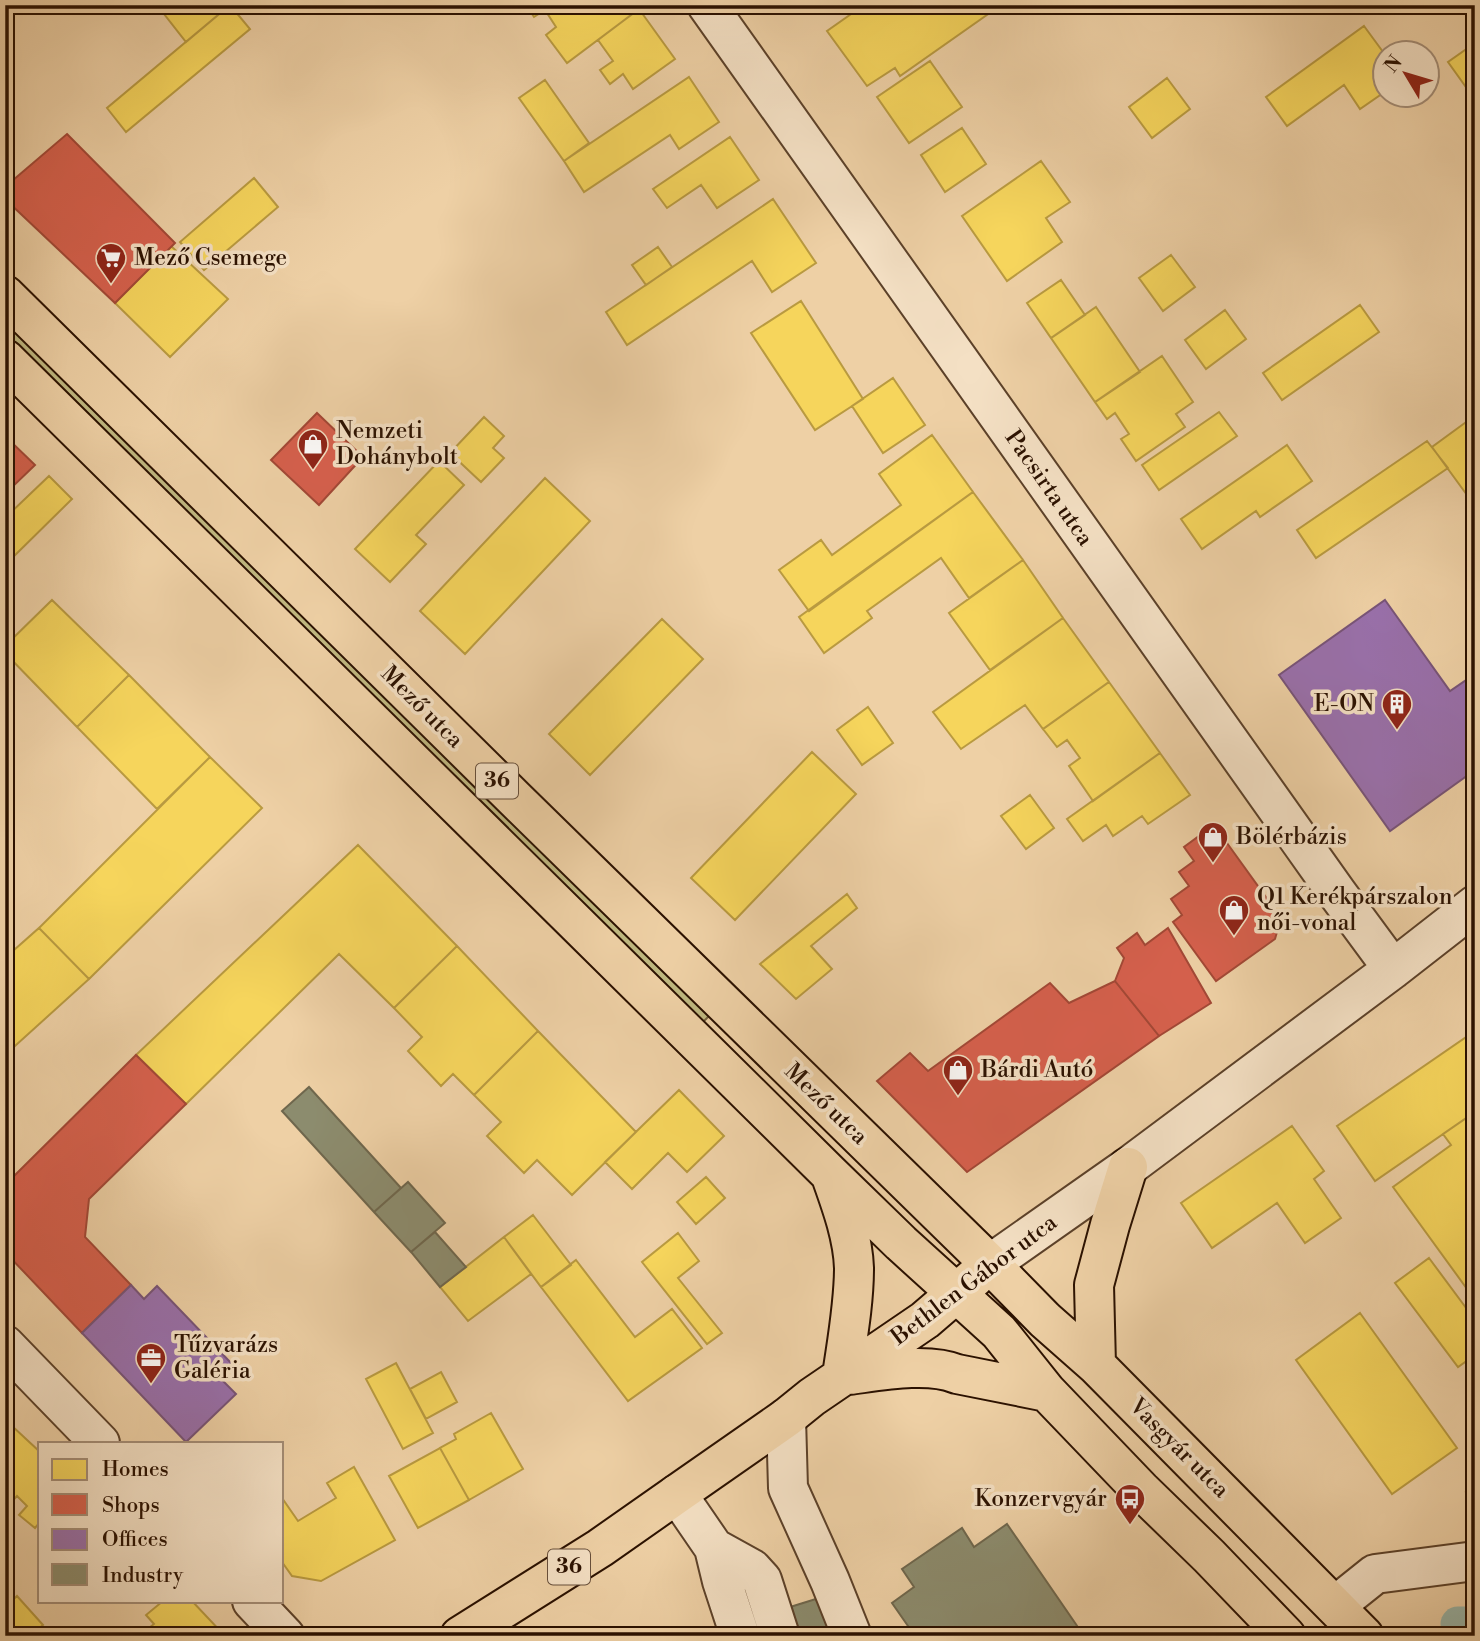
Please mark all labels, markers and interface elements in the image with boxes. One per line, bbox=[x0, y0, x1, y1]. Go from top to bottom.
north arrow bbox=[1372, 38, 1442, 108]
text: N bbox=[1379, 51, 1407, 77]
supermarket icon: Mező Csemege bbox=[94, 241, 128, 285]
place label: Mező Csemege bbox=[134, 244, 287, 272]
place label: Nemzeti Dohánybolt bbox=[336, 417, 458, 471]
street label: Pacsirta utca bbox=[999, 425, 1099, 552]
shop icon: Nemzeti Dohánybolt bbox=[296, 427, 330, 471]
street label: Mező utca bbox=[375, 660, 469, 754]
building icon: E-ON bbox=[1380, 687, 1414, 731]
place label: E-ON bbox=[1314, 690, 1374, 718]
road number: 36 bbox=[476, 764, 518, 798]
shop icon: Bölérbázis bbox=[1196, 820, 1230, 864]
place label: Bölérbázis bbox=[1235, 823, 1347, 851]
place label: Q1 Kerékpárszalon női-vonal bbox=[1257, 883, 1453, 937]
shop icon: Q1 Kerékpárszalon női-vonal bbox=[1217, 893, 1251, 937]
shop icon: Bárdi Autó bbox=[941, 1053, 975, 1097]
place label: Bárdi Autó bbox=[980, 1056, 1093, 1084]
street label: Mező utca bbox=[779, 1057, 874, 1151]
street label: Bethlen Gábor utca bbox=[885, 1208, 1063, 1352]
place label: Tűzvarázs Galéria bbox=[174, 1331, 278, 1385]
office icon: Tűzvarázs Galéria bbox=[134, 1341, 168, 1385]
street label: Vasgyár utca bbox=[1123, 1392, 1235, 1504]
legend bbox=[38, 1442, 284, 1602]
text: Homes bbox=[102, 1457, 169, 1483]
bus stop icon: Konzervgyár bbox=[1113, 1482, 1147, 1526]
place label: Konzervgyár bbox=[975, 1485, 1107, 1513]
text: Shops bbox=[102, 1493, 160, 1519]
text: Offices bbox=[102, 1527, 168, 1553]
road number: 36 bbox=[548, 1550, 590, 1584]
text: Industry bbox=[102, 1563, 184, 1589]

